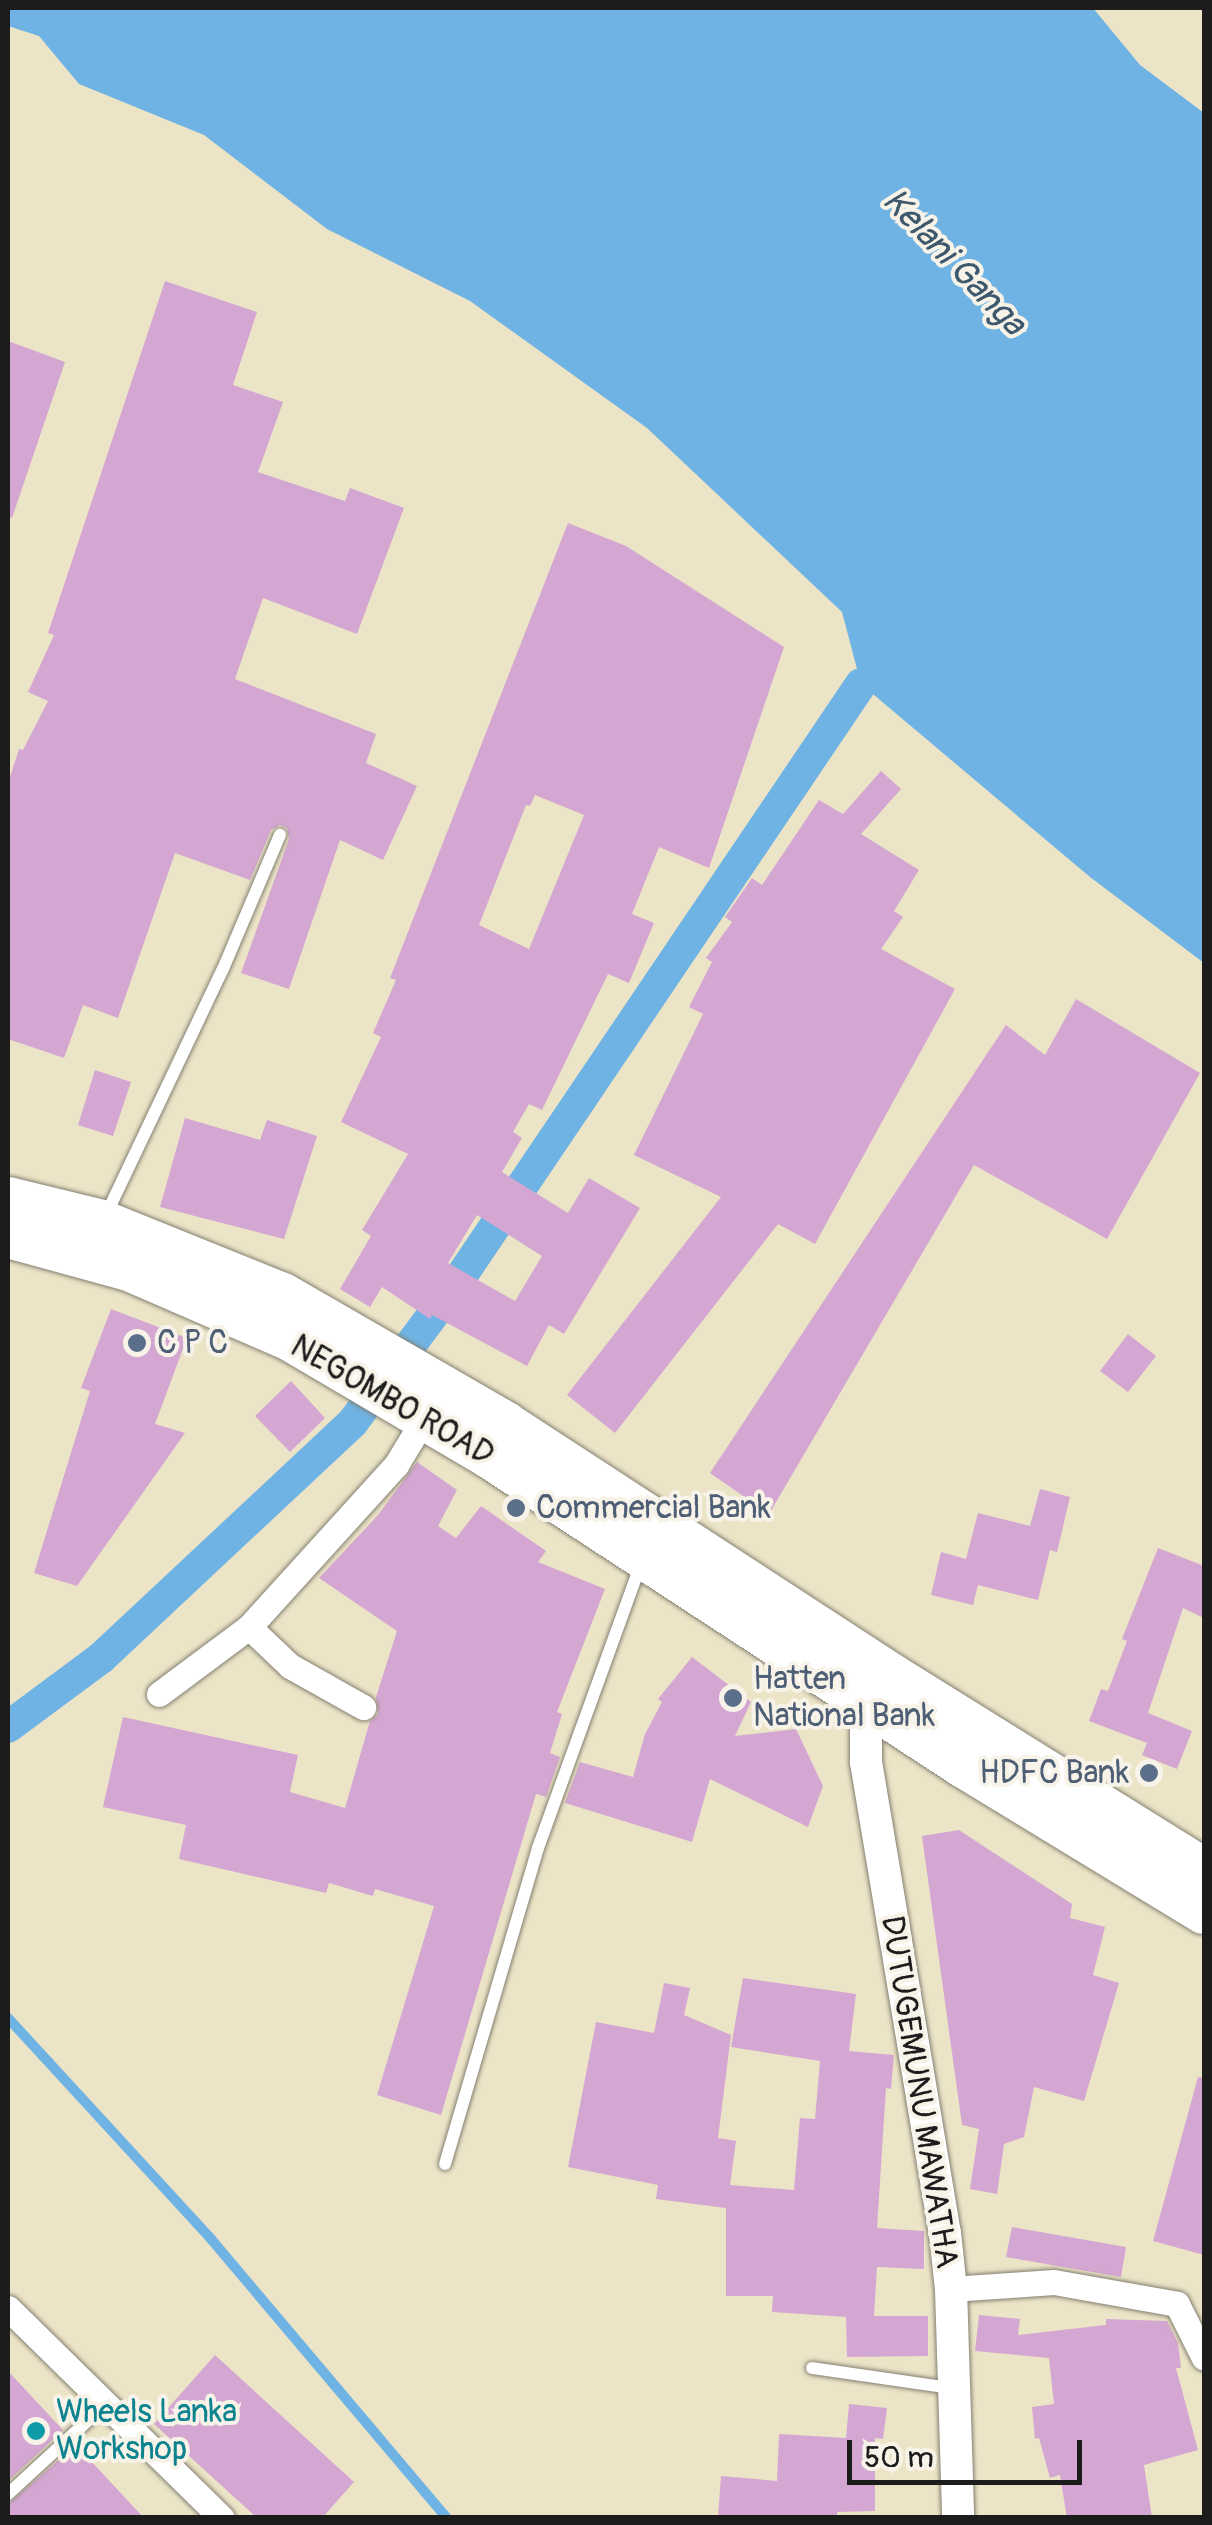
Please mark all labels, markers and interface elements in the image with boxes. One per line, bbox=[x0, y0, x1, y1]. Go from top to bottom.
water label: Kelani Ganga bbox=[874, 180, 1034, 344]
place label: C P C bbox=[157, 1324, 228, 1362]
street label: NEGOMBO ROAD bbox=[284, 1327, 500, 1475]
marker: C P C bbox=[126, 1332, 148, 1354]
place label: Commercial Bank bbox=[536, 1489, 771, 1527]
marker: Commercial Bank bbox=[505, 1497, 527, 1519]
place label: Hatten National Bank bbox=[753, 1661, 935, 1736]
marker: Hatten National Bank bbox=[722, 1687, 744, 1709]
place label: HDFC Bank bbox=[979, 1754, 1129, 1792]
marker: HDFC Bank bbox=[1138, 1762, 1160, 1784]
street label: DUTUGEMUNU MAWATHA bbox=[872, 1913, 966, 2271]
place label: Wheels Lanka Workshop bbox=[56, 2394, 237, 2469]
marker: Wheels Lanka Workshop bbox=[25, 2420, 47, 2442]
scale bar bbox=[852, 2420, 1087, 2482]
text: 50 m bbox=[864, 2439, 934, 2476]

